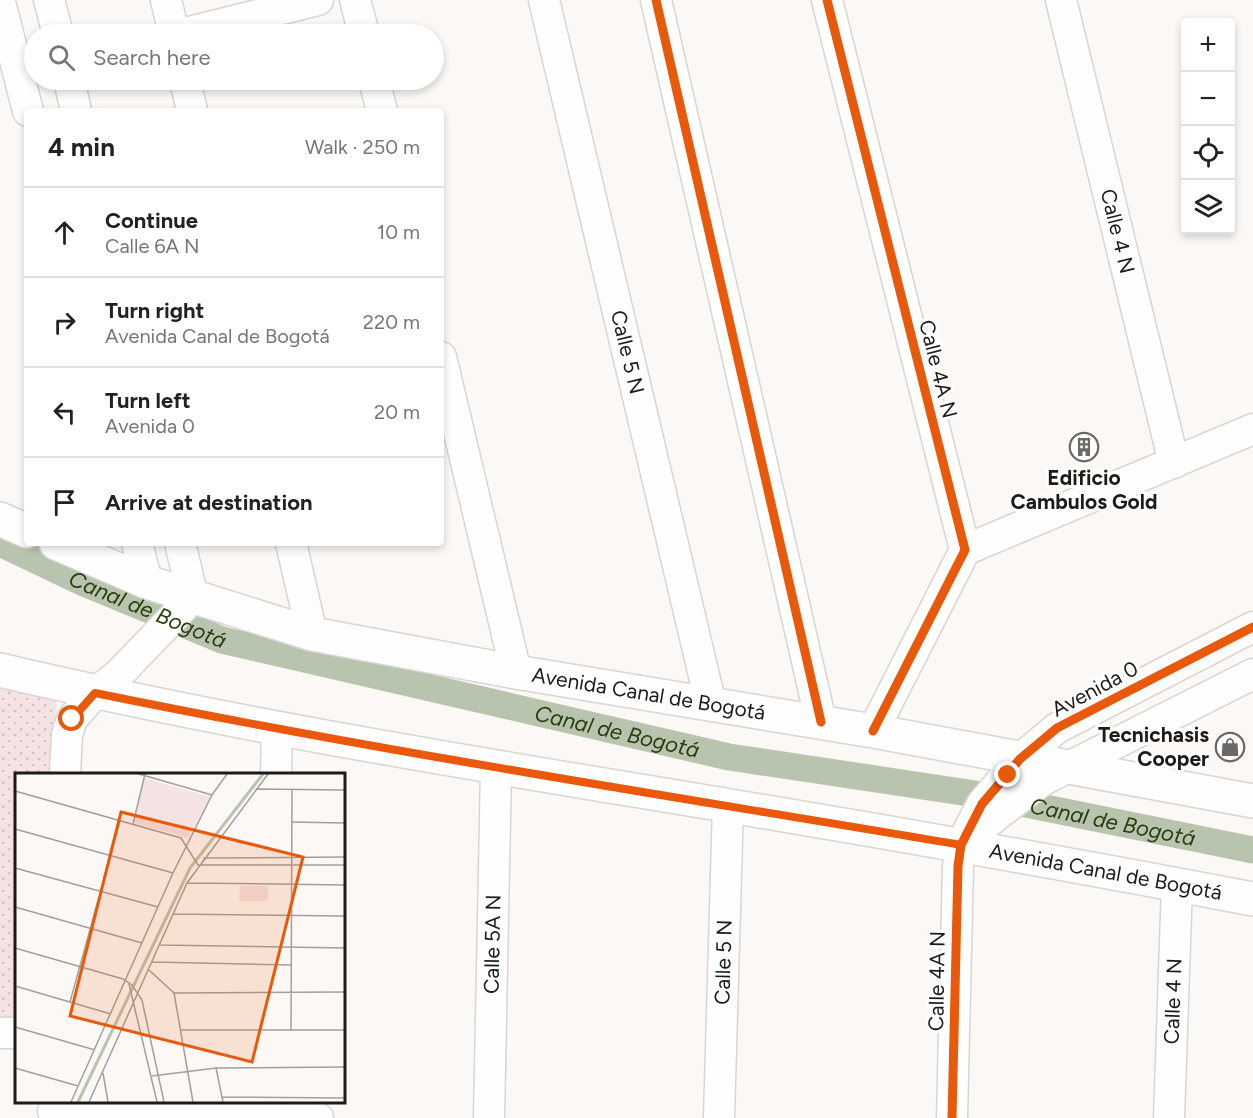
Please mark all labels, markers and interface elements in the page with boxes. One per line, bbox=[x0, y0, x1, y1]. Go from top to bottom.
map controls bbox=[1181, 18, 1235, 234]
button: + bbox=[1181, 18, 1235, 72]
search box bbox=[24, 24, 444, 90]
icon: search bbox=[45, 41, 78, 74]
text: Search here bbox=[93, 44, 211, 71]
button: − bbox=[1181, 72, 1235, 126]
button: locate bbox=[1181, 126, 1235, 180]
text: 4 min bbox=[48, 131, 115, 163]
text: Walk · 250 m bbox=[305, 135, 420, 159]
button: layers bbox=[1181, 180, 1235, 234]
street label: Calle 4 N bbox=[1096, 186, 1140, 276]
text: Continue bbox=[105, 207, 198, 234]
icon: ahead bbox=[48, 216, 81, 249]
text: 10 m bbox=[377, 220, 420, 244]
text: Calle 6A N bbox=[105, 234, 200, 258]
text: Turn right bbox=[105, 297, 204, 324]
icon: right bbox=[48, 306, 81, 339]
street label: Calle 5 N bbox=[606, 308, 650, 397]
text: 220 m bbox=[363, 310, 420, 334]
street label: Calle 4A N bbox=[914, 317, 963, 421]
text: Avenida Canal de Bogotá bbox=[105, 324, 330, 348]
text: Turn left bbox=[105, 387, 191, 414]
icon: left bbox=[48, 396, 81, 429]
text: 20 m bbox=[374, 400, 420, 424]
text: Avenida 0 bbox=[105, 414, 195, 438]
building icon: Edificio Cambulos Gold bbox=[1068, 431, 1100, 463]
place label: Edificio Cambulos Gold bbox=[1011, 465, 1157, 514]
icon: arrive bbox=[48, 486, 81, 519]
text: Arrive at destination bbox=[105, 489, 313, 516]
water label: Canal de Bogotá bbox=[64, 565, 230, 654]
street label: Avenida 0 bbox=[1047, 655, 1142, 722]
street label: Avenida Canal de Bogotá bbox=[530, 662, 767, 725]
water label: Canal de Bogotá bbox=[532, 700, 702, 764]
route start bbox=[58, 705, 84, 731]
place label: Tecnichasis Cooper bbox=[1098, 722, 1209, 771]
shop icon: Tecnichasis Cooper bbox=[1214, 731, 1246, 763]
route end bbox=[994, 761, 1020, 787]
inset map bbox=[15, 773, 345, 1103]
water label: Canal de Bogotá bbox=[1028, 792, 1198, 852]
street label: Avenida Canal de Bogotá bbox=[987, 838, 1224, 905]
street label: Calle 5A N bbox=[478, 894, 505, 994]
street label: Calle 5 N bbox=[709, 919, 737, 1005]
street label: Calle 4A N bbox=[923, 931, 950, 1031]
street label: Calle 4 N bbox=[1159, 958, 1186, 1045]

